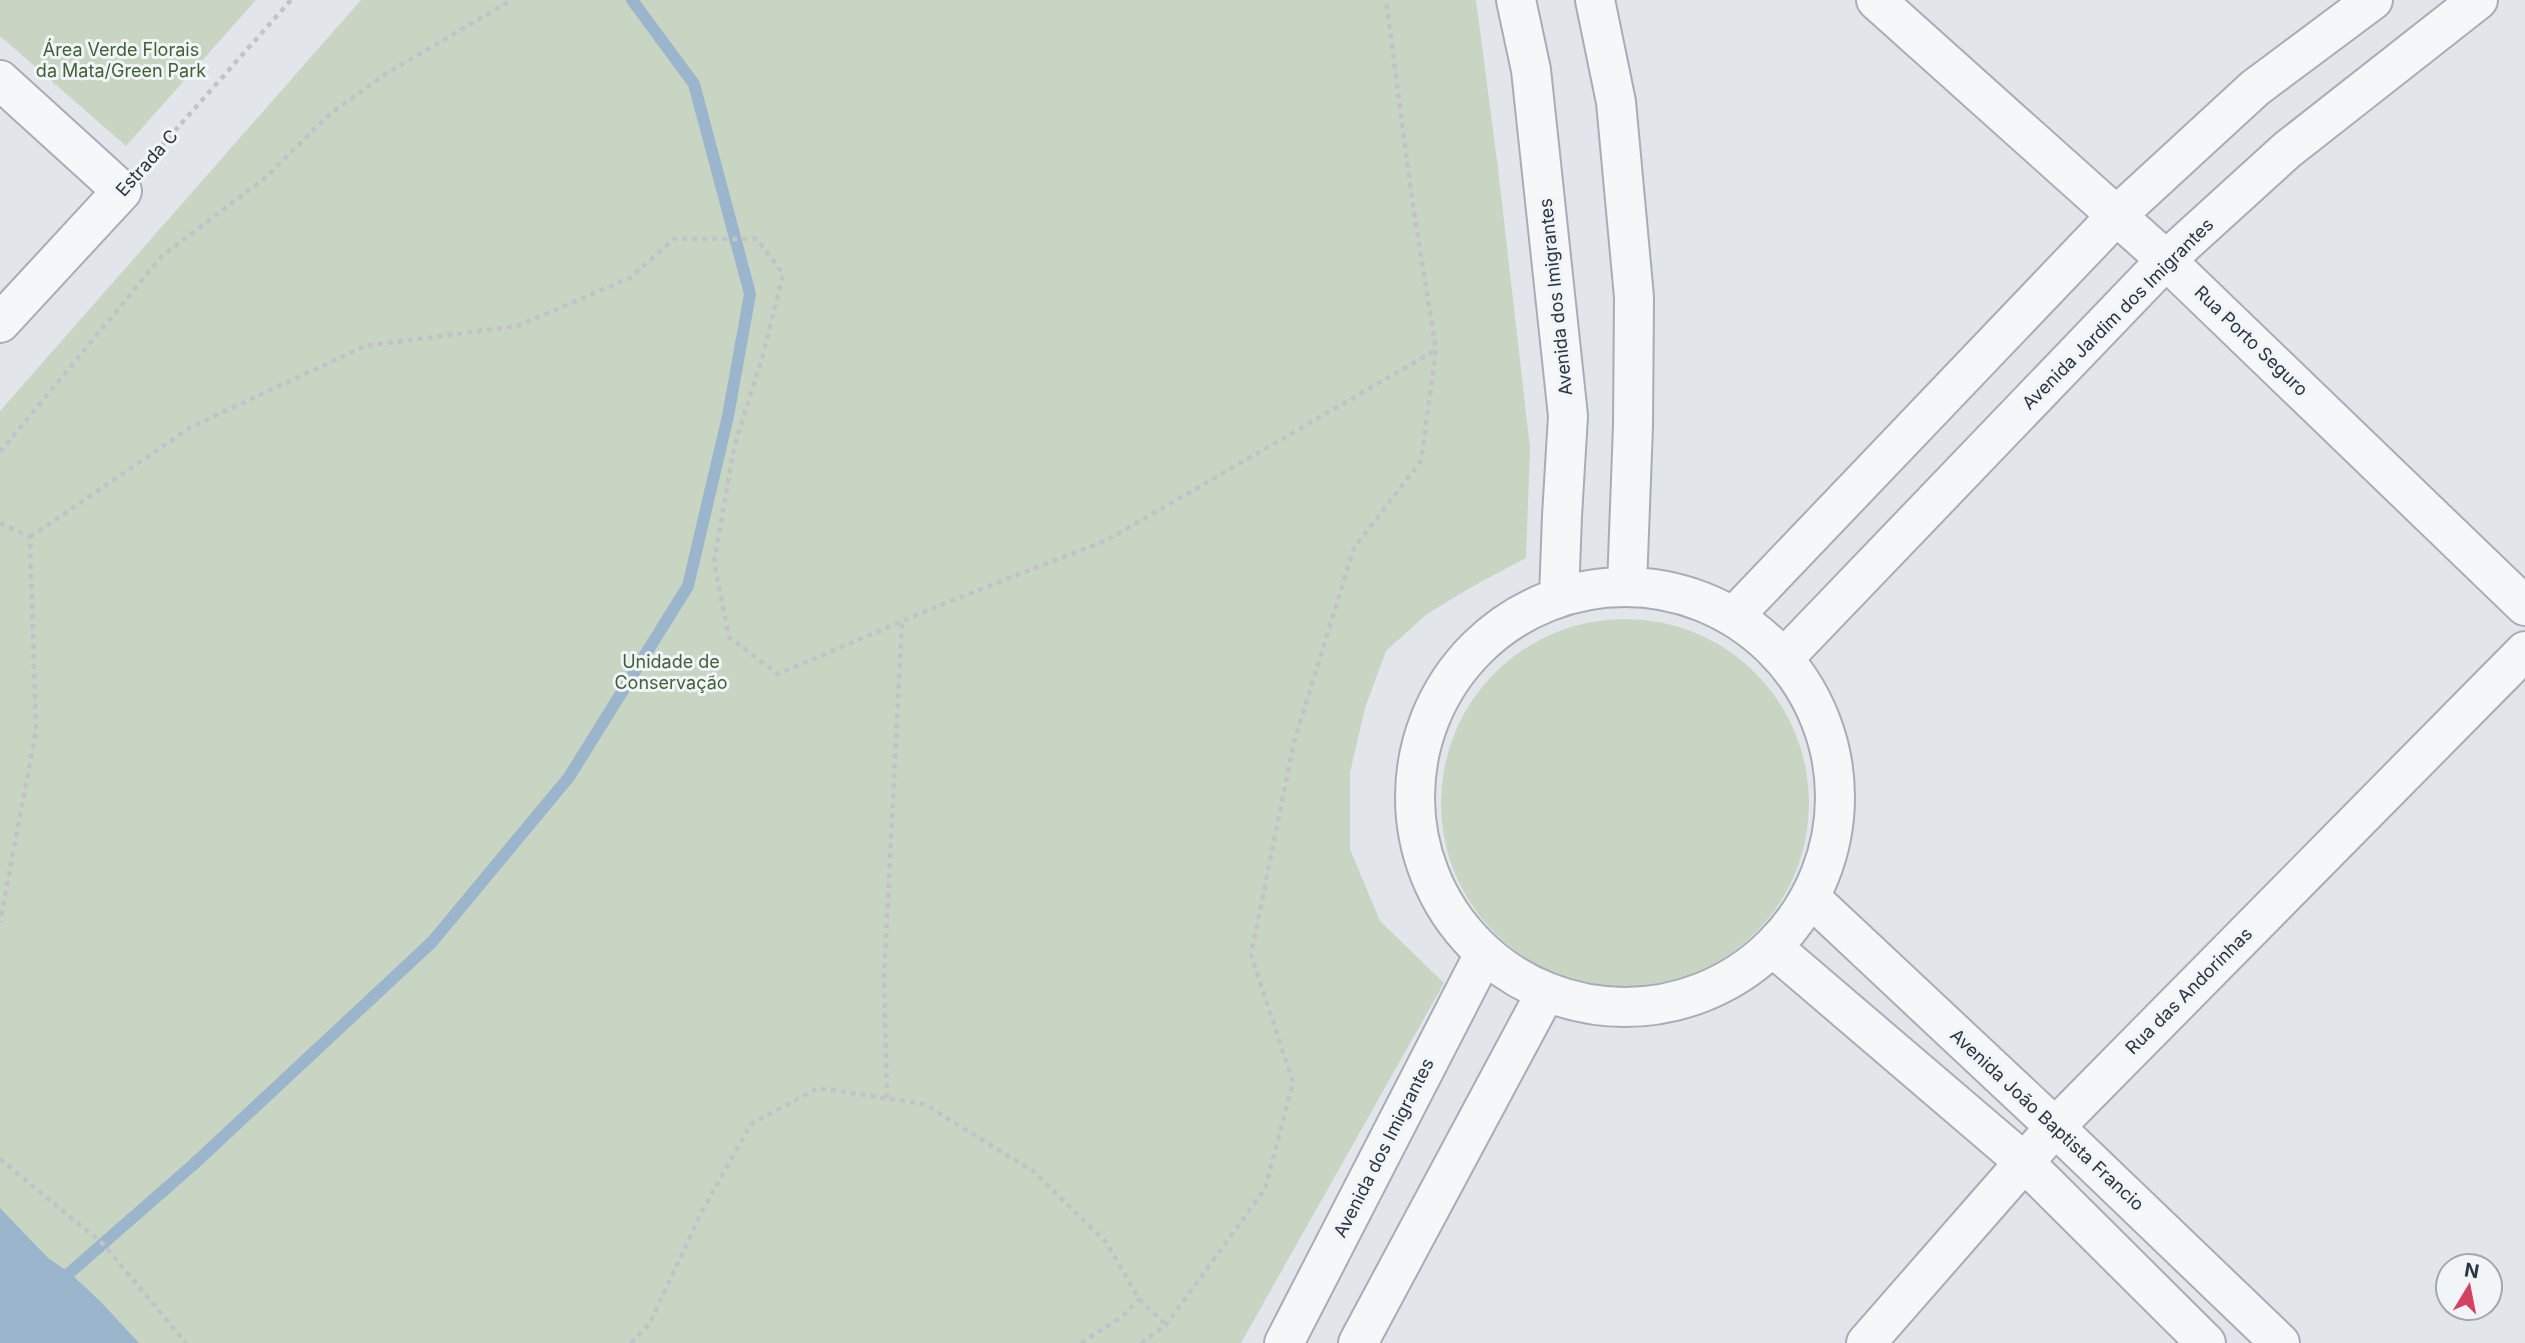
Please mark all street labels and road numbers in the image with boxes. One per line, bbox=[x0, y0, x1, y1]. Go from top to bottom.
street label: Estrada C bbox=[111, 125, 182, 200]
street label: Avenida dos Imigrantes bbox=[1535, 197, 1576, 397]
street label: Avenida Jardim dos Imigrantes bbox=[2018, 214, 2217, 413]
street label: Rua Porto Seguro bbox=[2190, 281, 2312, 400]
street label: Rua das Andorinhas bbox=[2121, 923, 2256, 1058]
street label: Avenida João Baptista Francio bbox=[1946, 1024, 2148, 1215]
street label: Avenida dos Imigrantes bbox=[1329, 1055, 1438, 1241]

